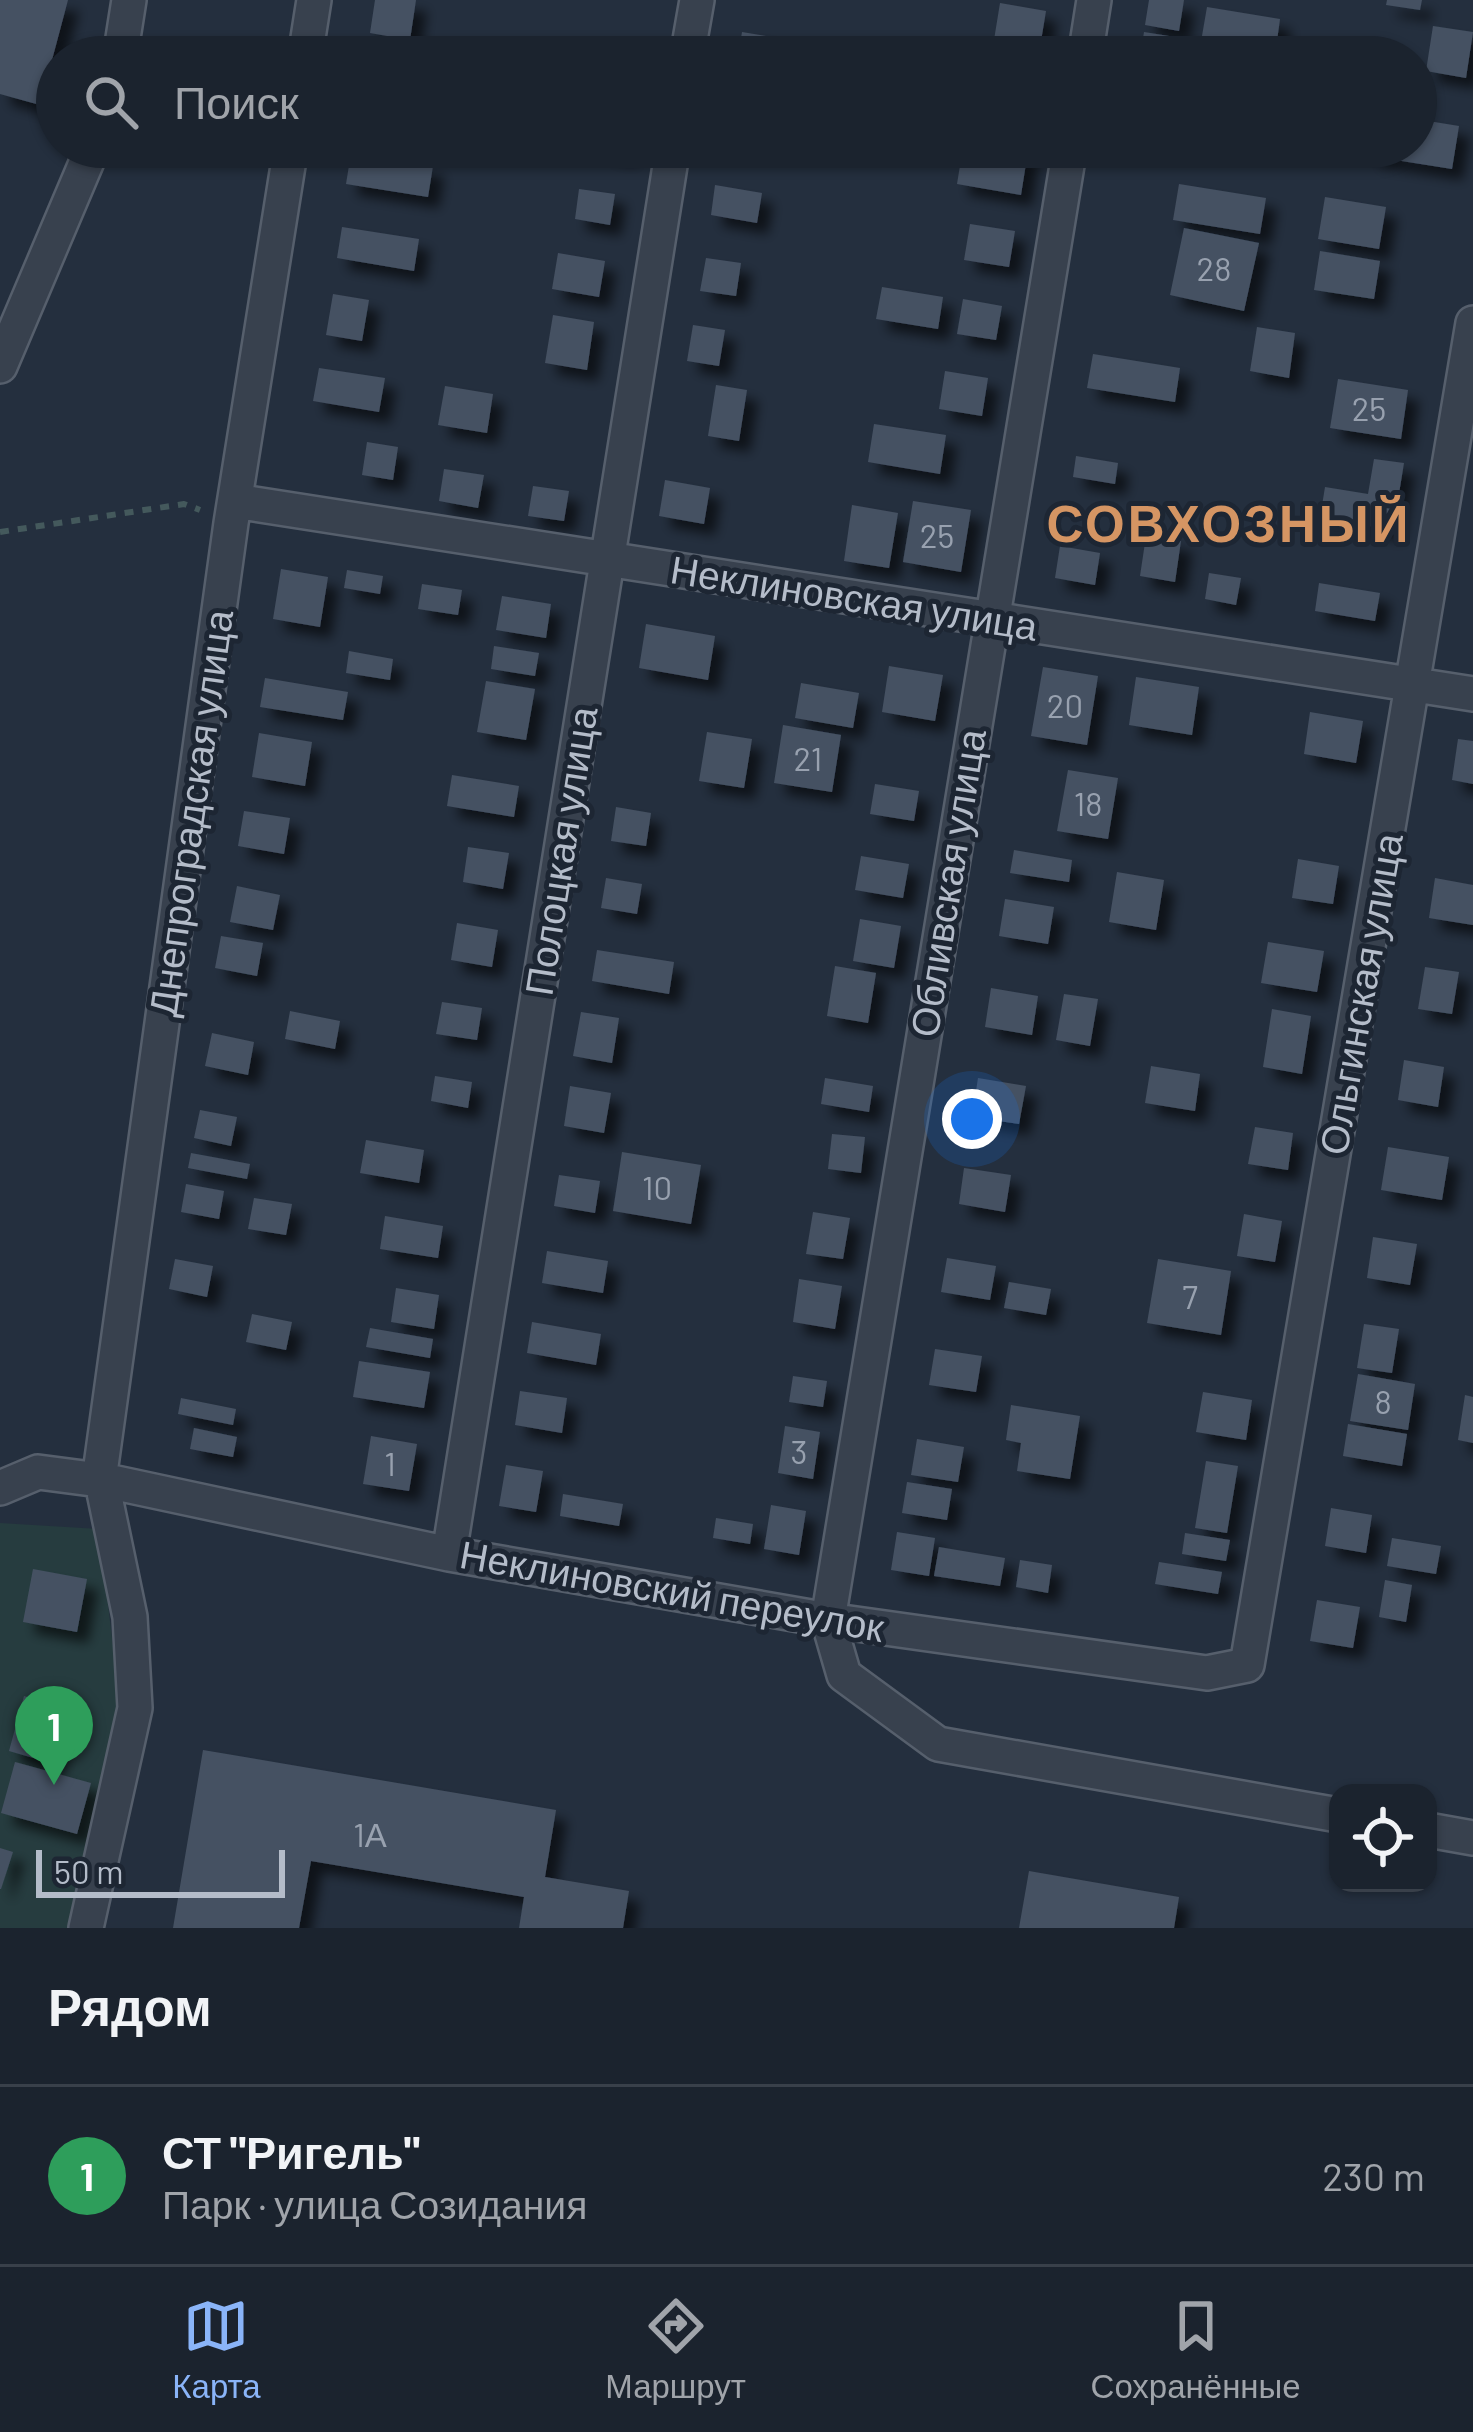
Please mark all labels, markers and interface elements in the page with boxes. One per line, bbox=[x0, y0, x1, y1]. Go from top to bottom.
search box bbox=[36, 36, 1437, 168]
icon: search bbox=[78, 69, 144, 135]
text: Поиск bbox=[174, 74, 299, 128]
house number: 28 bbox=[1197, 248, 1231, 288]
house number: 25 bbox=[1352, 388, 1386, 428]
district label: СОВХОЗНЫЙ bbox=[1047, 491, 1411, 552]
house number: 25 bbox=[920, 515, 954, 555]
street label: Неклиновская улица bbox=[668, 544, 1041, 649]
street label: Днепроградская улица bbox=[138, 606, 241, 1019]
house number: 20 bbox=[1047, 685, 1083, 725]
street label: Полоцкая улица bbox=[513, 703, 606, 999]
street label: Обливская улица bbox=[899, 725, 994, 1040]
house number: 21 bbox=[794, 738, 822, 778]
house number: 18 bbox=[1074, 783, 1102, 823]
street label: Ольгинская улица bbox=[1308, 829, 1411, 1158]
your location bbox=[942, 1089, 1002, 1149]
house number: 10 bbox=[642, 1167, 672, 1207]
house number: 7 bbox=[1182, 1276, 1198, 1316]
house number: 8 bbox=[1374, 1381, 1392, 1421]
house number: 3 bbox=[791, 1431, 808, 1471]
house number: 1 bbox=[384, 1443, 396, 1483]
street label: Неклиновский переулок bbox=[457, 1529, 889, 1650]
pin: 1 bbox=[15, 1686, 93, 1785]
map controls bbox=[1329, 1784, 1437, 1892]
button: locate bbox=[1329, 1784, 1437, 1892]
house number: 1А bbox=[353, 1814, 387, 1854]
scale bar bbox=[36, 1844, 285, 1897]
text: 50 m bbox=[54, 1851, 124, 1891]
text: Рядом bbox=[48, 1975, 212, 2036]
text: СТ "Ригель" bbox=[162, 2124, 420, 2178]
text: 1 bbox=[80, 2152, 94, 2199]
text: 230 m bbox=[1322, 2152, 1425, 2199]
text: Парк · улица Созидания bbox=[162, 2180, 587, 2227]
tab: Карта bbox=[172, 2293, 261, 2406]
tab: Маршрут bbox=[605, 2293, 746, 2406]
tab: Сохранённые bbox=[1091, 2293, 1301, 2406]

